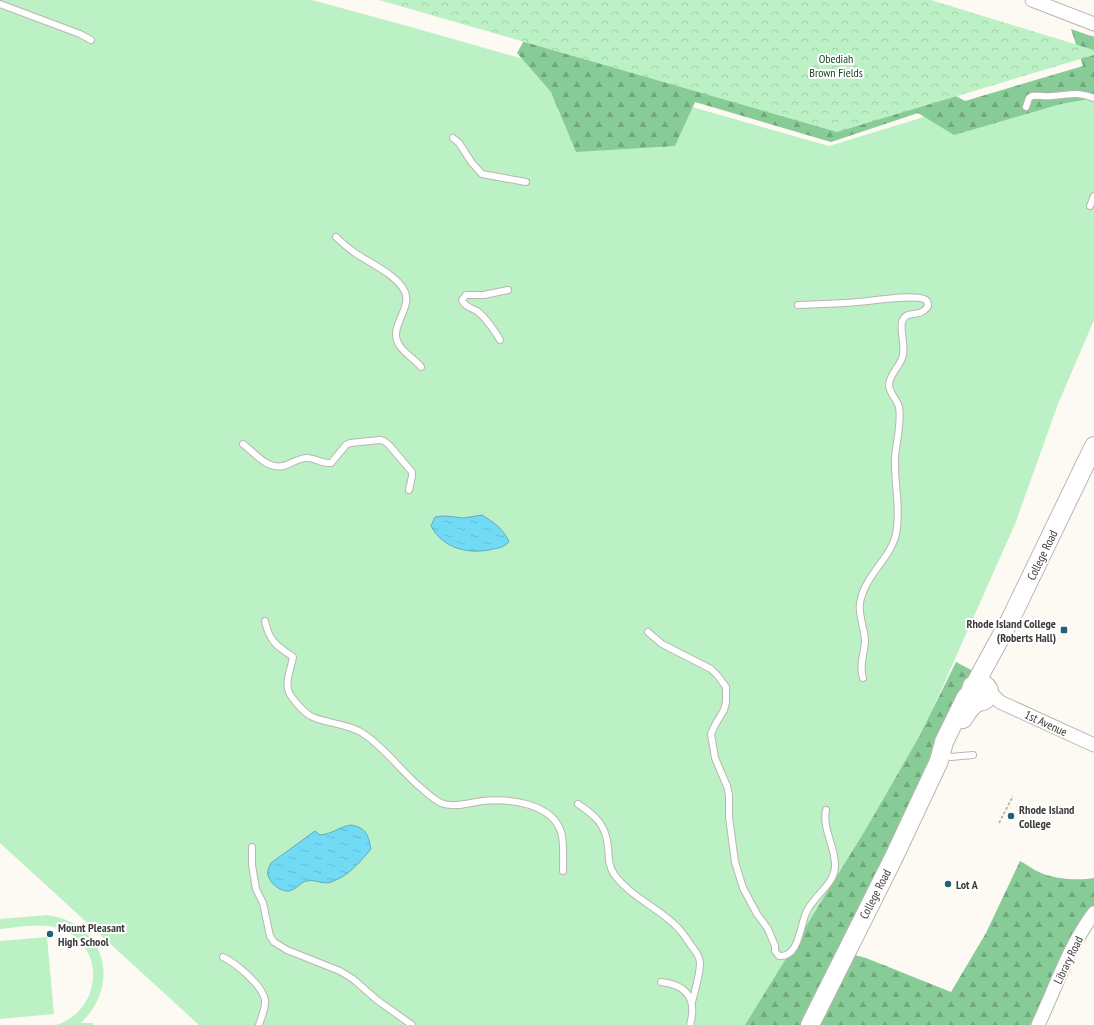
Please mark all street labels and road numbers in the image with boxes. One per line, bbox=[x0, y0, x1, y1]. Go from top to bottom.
street label: College Road bbox=[1023, 527, 1061, 583]
street label: 1st Avenue bbox=[1022, 707, 1070, 739]
street label: College Road bbox=[856, 867, 894, 921]
street label: Library Road bbox=[1050, 934, 1086, 986]

